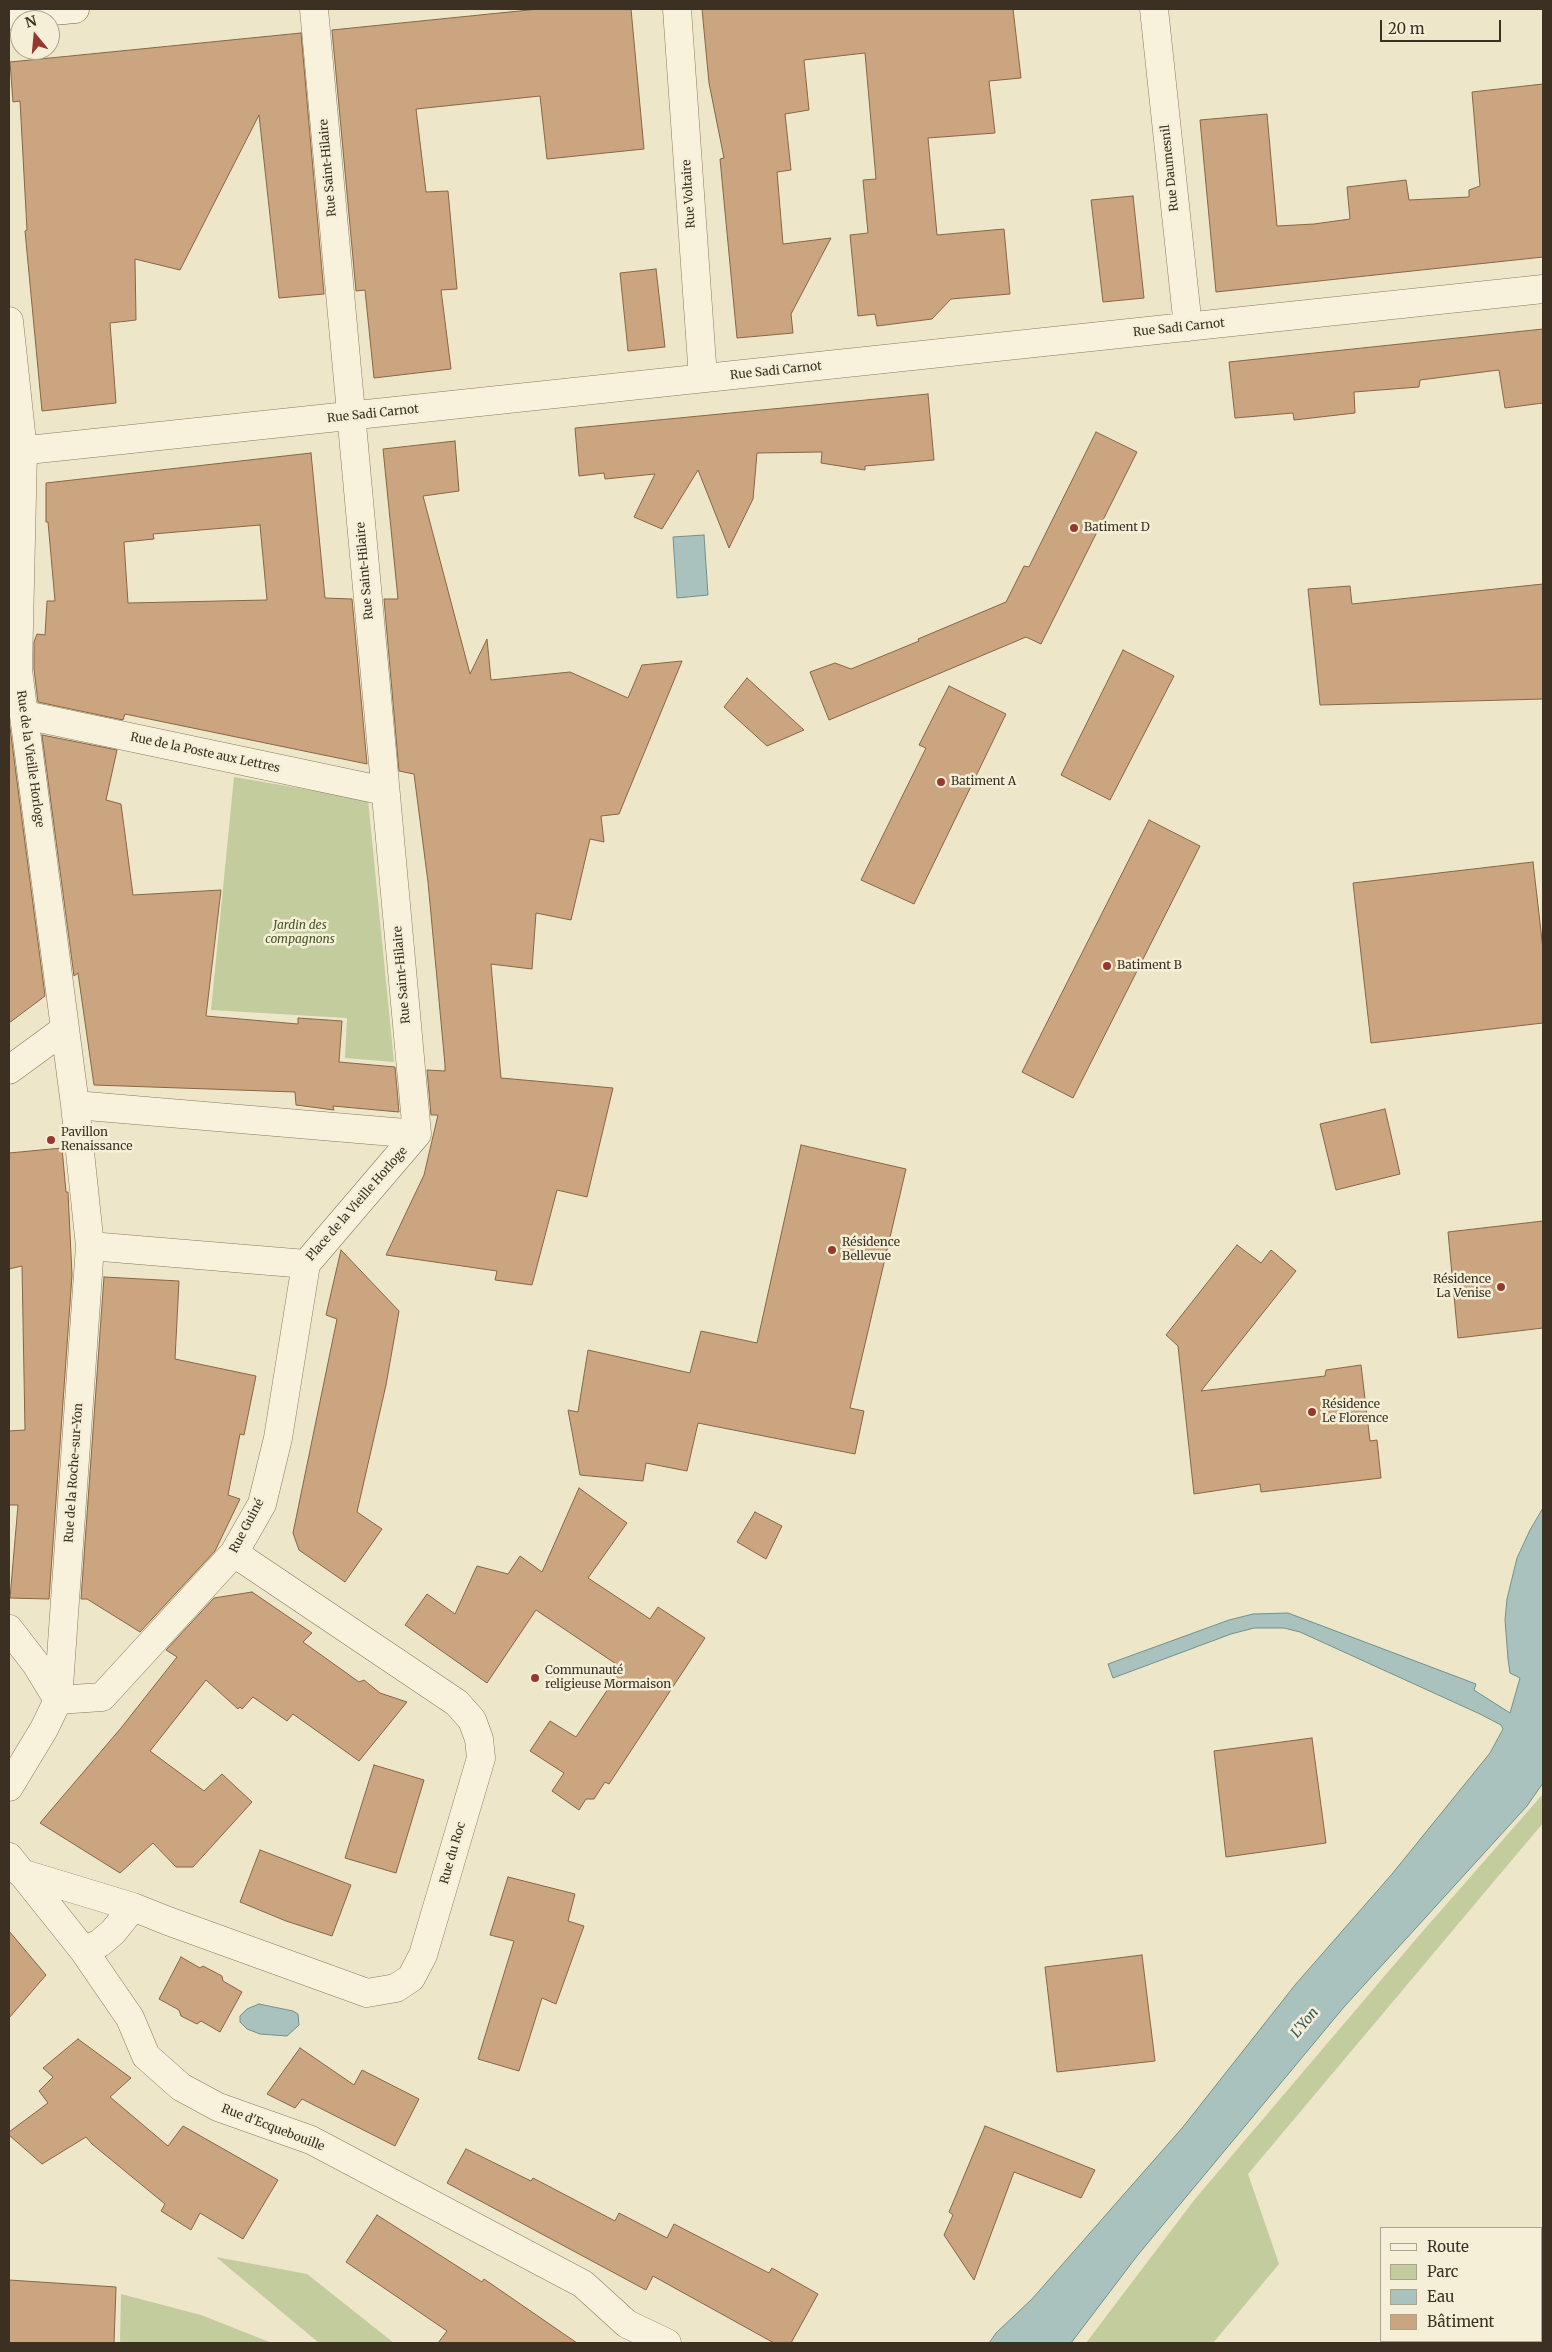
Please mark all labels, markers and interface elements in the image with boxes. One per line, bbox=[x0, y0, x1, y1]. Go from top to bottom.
north arrow bbox=[10, 10, 60, 60]
scale bar bbox=[1382, 10, 1503, 42]
text: N bbox=[23, 11, 39, 32]
text: 20 m bbox=[1388, 19, 1425, 38]
street label: Rue Saint-Hilaire bbox=[317, 118, 339, 218]
street label: Rue Daumesnil bbox=[1158, 124, 1182, 212]
street label: Rue Voltaire bbox=[679, 159, 699, 229]
street label: Rue Sadi Carnot bbox=[1132, 316, 1226, 340]
street label: Rue Sadi Carnot bbox=[729, 359, 823, 383]
street label: Rue Sadi Carnot bbox=[326, 402, 420, 426]
street label: Rue Saint-Hilaire bbox=[354, 521, 376, 621]
place label: Batiment D bbox=[1084, 521, 1150, 535]
marker: Batiment D bbox=[1068, 522, 1080, 534]
street label: Rue de la Vieille Horloge bbox=[13, 690, 47, 828]
street label: Rue de la Poste aux Lettres bbox=[129, 730, 281, 776]
place label: Batiment A bbox=[951, 775, 1016, 789]
marker: Batiment A bbox=[935, 776, 947, 788]
park label: Jardin des compagnons bbox=[265, 919, 335, 947]
street label: Rue Saint-Hilaire bbox=[391, 925, 413, 1025]
place label: Batiment B bbox=[1117, 959, 1182, 973]
marker: Batiment B bbox=[1101, 960, 1113, 972]
place label: Pavillon Renaissance bbox=[61, 1126, 132, 1154]
marker: Pavillon Renaissance bbox=[45, 1134, 57, 1146]
street label: Place de la Vieille Horloge bbox=[304, 1144, 410, 1264]
place label: Résidence Bellevue bbox=[842, 1236, 900, 1264]
marker: Résidence Bellevue bbox=[826, 1244, 838, 1256]
place label: Résidence La Venise bbox=[1433, 1273, 1491, 1301]
marker: Résidence La Venise bbox=[1495, 1281, 1507, 1293]
place label: Résidence Le Florence bbox=[1322, 1398, 1388, 1426]
street label: Rue de la Roche-sur-Yon bbox=[62, 1403, 86, 1543]
marker: Résidence Le Florence bbox=[1306, 1406, 1318, 1418]
street label: Rue Guiné bbox=[227, 1497, 267, 1555]
place label: Communauté religieuse Mormaison bbox=[545, 1664, 671, 1692]
marker: Communauté religieuse Mormaison bbox=[529, 1672, 541, 1684]
street label: Rue du Roc bbox=[437, 1820, 469, 1886]
water label: L'Yon bbox=[1288, 2005, 1322, 2041]
street label: Rue d'Ecquebouille bbox=[219, 2102, 327, 2154]
legend bbox=[1380, 2227, 1542, 2342]
text: Route bbox=[1427, 2237, 1469, 2256]
text: Parc bbox=[1427, 2262, 1458, 2281]
text: Eau bbox=[1427, 2287, 1454, 2306]
text: Bâtiment bbox=[1427, 2312, 1494, 2331]

